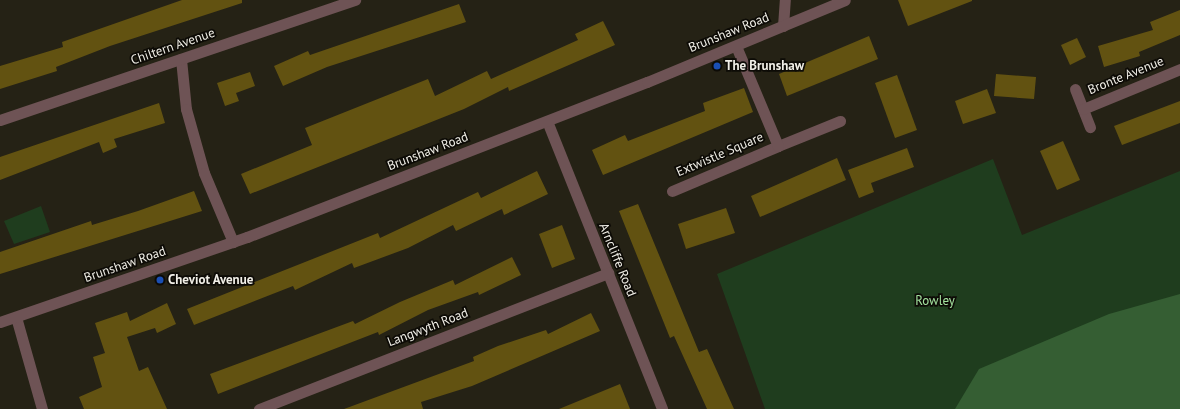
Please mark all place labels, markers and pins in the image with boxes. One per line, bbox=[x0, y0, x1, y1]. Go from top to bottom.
place label: The Brunshaw bbox=[725, 58, 804, 74]
marker: The Brunshaw bbox=[712, 61, 722, 71]
place label: Cheviot Avenue bbox=[168, 272, 254, 288]
marker: Cheviot Avenue bbox=[155, 275, 165, 285]

